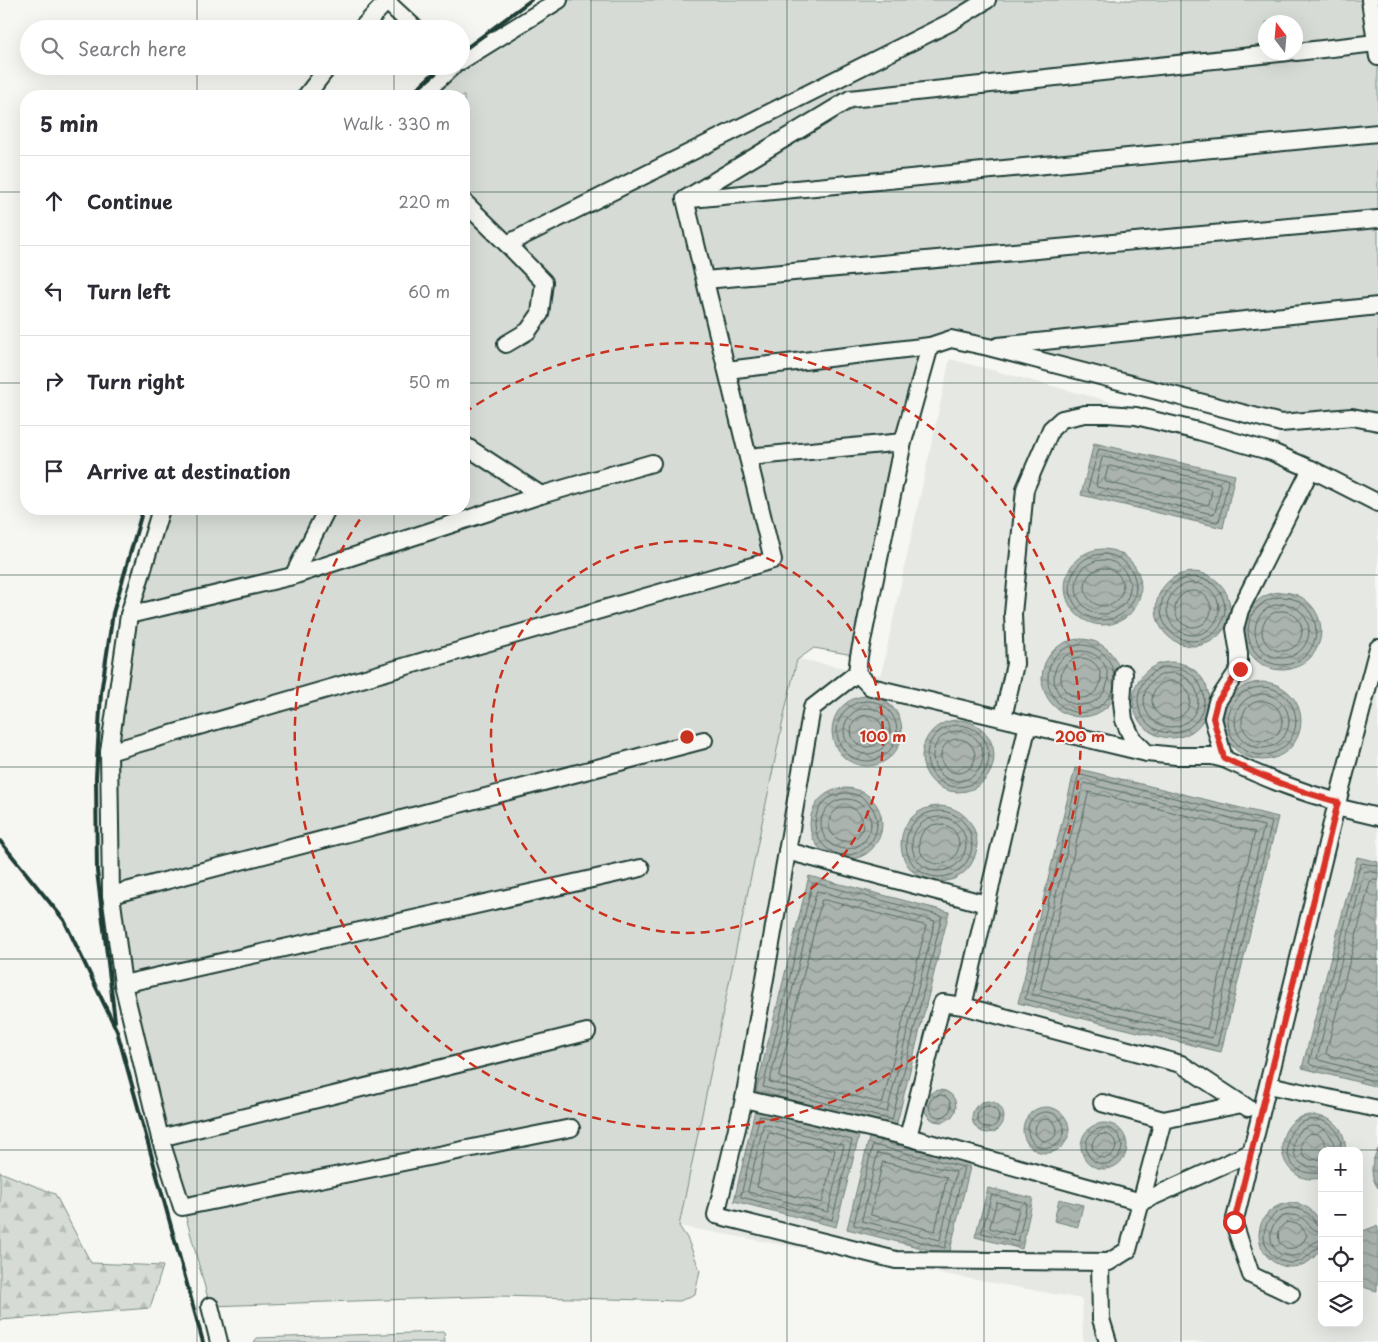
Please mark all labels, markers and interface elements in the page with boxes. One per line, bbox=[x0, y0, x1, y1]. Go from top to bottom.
north arrow bbox=[1258, 15, 1303, 60]
search box bbox=[20, 20, 470, 75]
icon: search bbox=[38, 34, 66, 62]
text: Search here bbox=[78, 34, 187, 62]
text: 5 min bbox=[40, 107, 98, 139]
text: Walk · 330 m bbox=[343, 111, 450, 135]
icon: ahead bbox=[40, 187, 68, 215]
text: Continue bbox=[87, 187, 173, 215]
text: 220 m bbox=[399, 189, 450, 213]
icon: left bbox=[40, 277, 68, 305]
text: Turn left bbox=[87, 277, 171, 305]
text: 60 m bbox=[408, 279, 450, 303]
icon: right bbox=[40, 367, 68, 395]
text: Turn right bbox=[87, 367, 185, 395]
text: 50 m bbox=[409, 369, 450, 393]
icon: arrive bbox=[40, 457, 68, 485]
text: Arrive at destination bbox=[87, 457, 291, 485]
route end bbox=[1229, 658, 1252, 681]
text: 100 m bbox=[860, 724, 906, 747]
text: 200 m bbox=[1055, 724, 1105, 747]
centre of rings bbox=[678, 728, 696, 746]
map controls bbox=[1318, 1147, 1363, 1327]
button: + bbox=[1318, 1147, 1363, 1192]
button: − bbox=[1318, 1192, 1363, 1237]
route start bbox=[1223, 1211, 1246, 1234]
button: locate bbox=[1318, 1237, 1363, 1282]
button: layers bbox=[1318, 1282, 1363, 1327]

